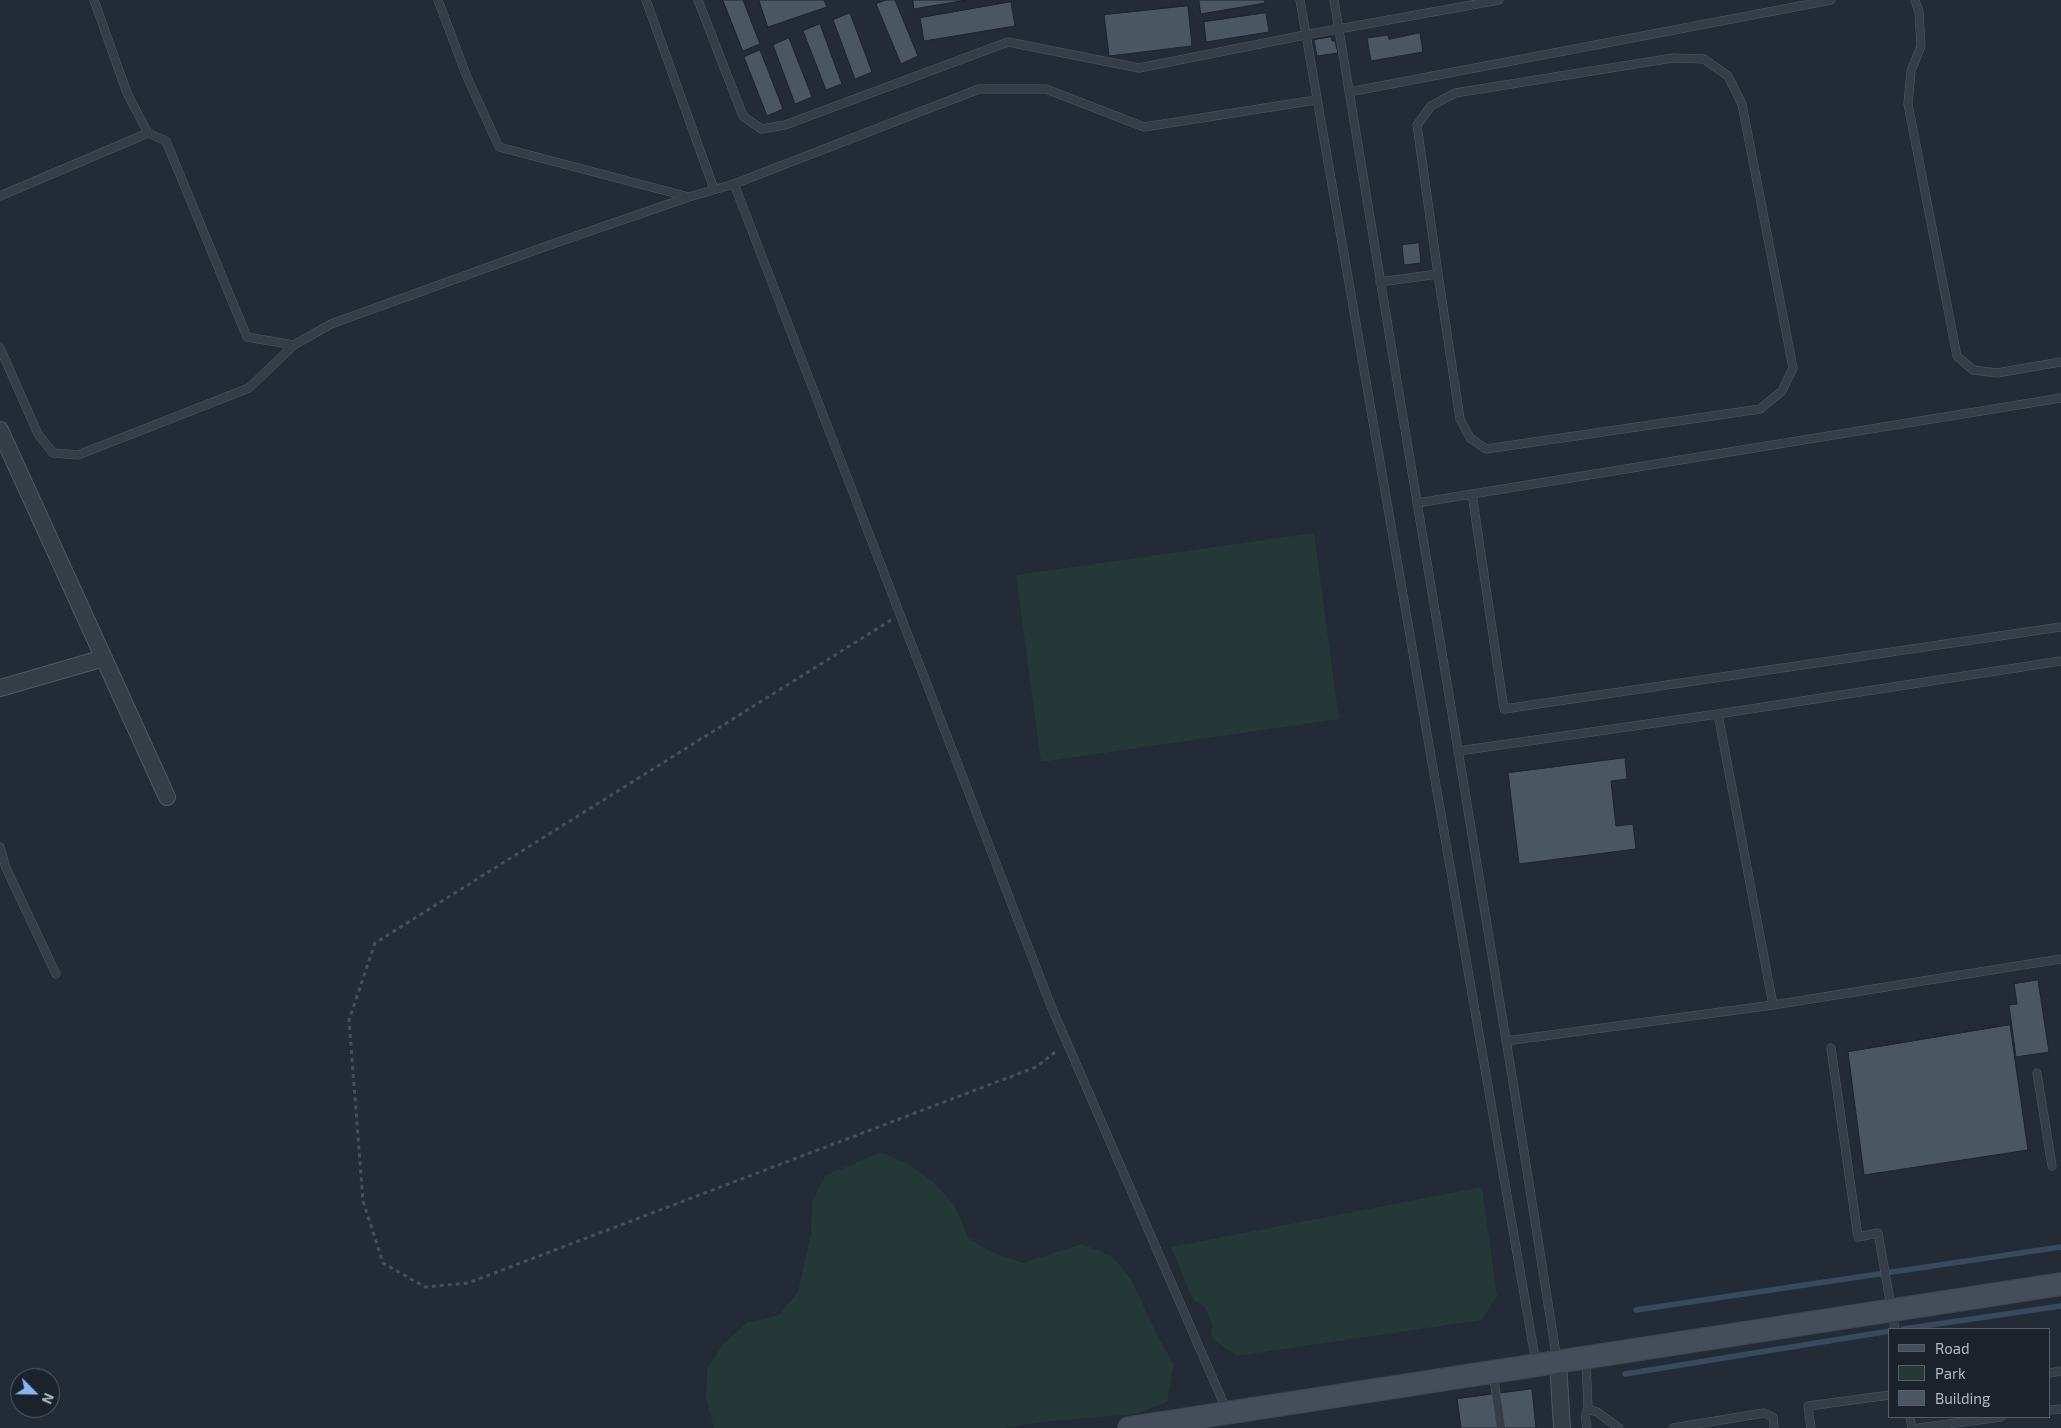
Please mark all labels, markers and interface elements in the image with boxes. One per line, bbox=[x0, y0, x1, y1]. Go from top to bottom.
legend bbox=[1888, 1328, 2051, 1418]
text: Road bbox=[1935, 1339, 1970, 1357]
text: Park bbox=[1935, 1364, 1966, 1382]
north arrow bbox=[10, 1368, 60, 1418]
text: Building bbox=[1935, 1389, 1990, 1407]
text: N bbox=[39, 1391, 58, 1407]

